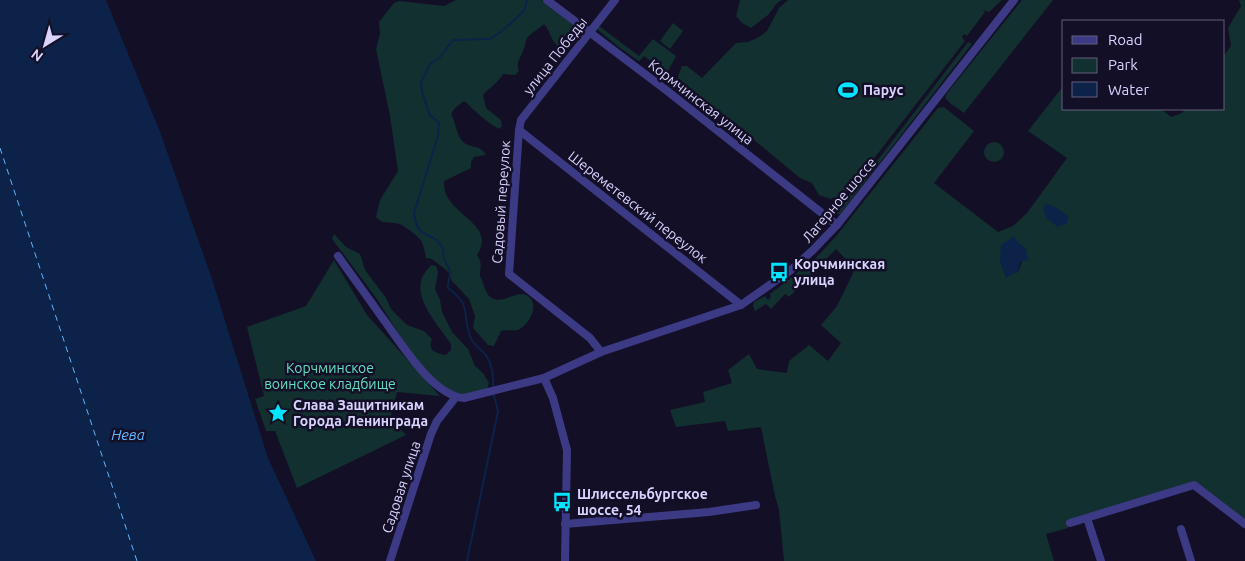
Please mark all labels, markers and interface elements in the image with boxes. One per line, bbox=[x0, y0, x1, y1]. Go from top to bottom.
street label: улица Победы bbox=[520, 14, 590, 98]
north arrow bbox=[20, 20, 70, 70]
legend bbox=[1062, 20, 1225, 110]
text: Road bbox=[1108, 31, 1143, 48]
text: N bbox=[28, 46, 46, 65]
street label: Кормчинская улица bbox=[645, 56, 757, 148]
text: Park bbox=[1108, 56, 1138, 73]
sports icon: Парус bbox=[837, 79, 859, 101]
text: Water bbox=[1108, 81, 1149, 98]
place label: Парус bbox=[863, 82, 904, 98]
street label: Садовый переулок bbox=[489, 140, 513, 264]
street label: Шереметевский переулок bbox=[565, 148, 711, 266]
street label: Лагерное шоссе bbox=[799, 154, 879, 246]
place label: Корчминская улица bbox=[794, 256, 885, 288]
bus stop icon: Корчминская улица bbox=[768, 261, 790, 283]
park label: Корчминское воинское кладбище bbox=[264, 360, 396, 392]
place label: Слава Защитникам Города Ленинграда bbox=[293, 397, 428, 429]
place icon: Слава Защитникам Города Ленинграда bbox=[267, 402, 289, 424]
water label: Нева bbox=[111, 426, 145, 443]
street label: Садовая улица bbox=[379, 439, 423, 535]
place label: Шлиссельбургское шоссе, 54 bbox=[577, 486, 708, 518]
bus stop icon: Шлиссельбургское шоссе, 54 bbox=[551, 491, 573, 513]

